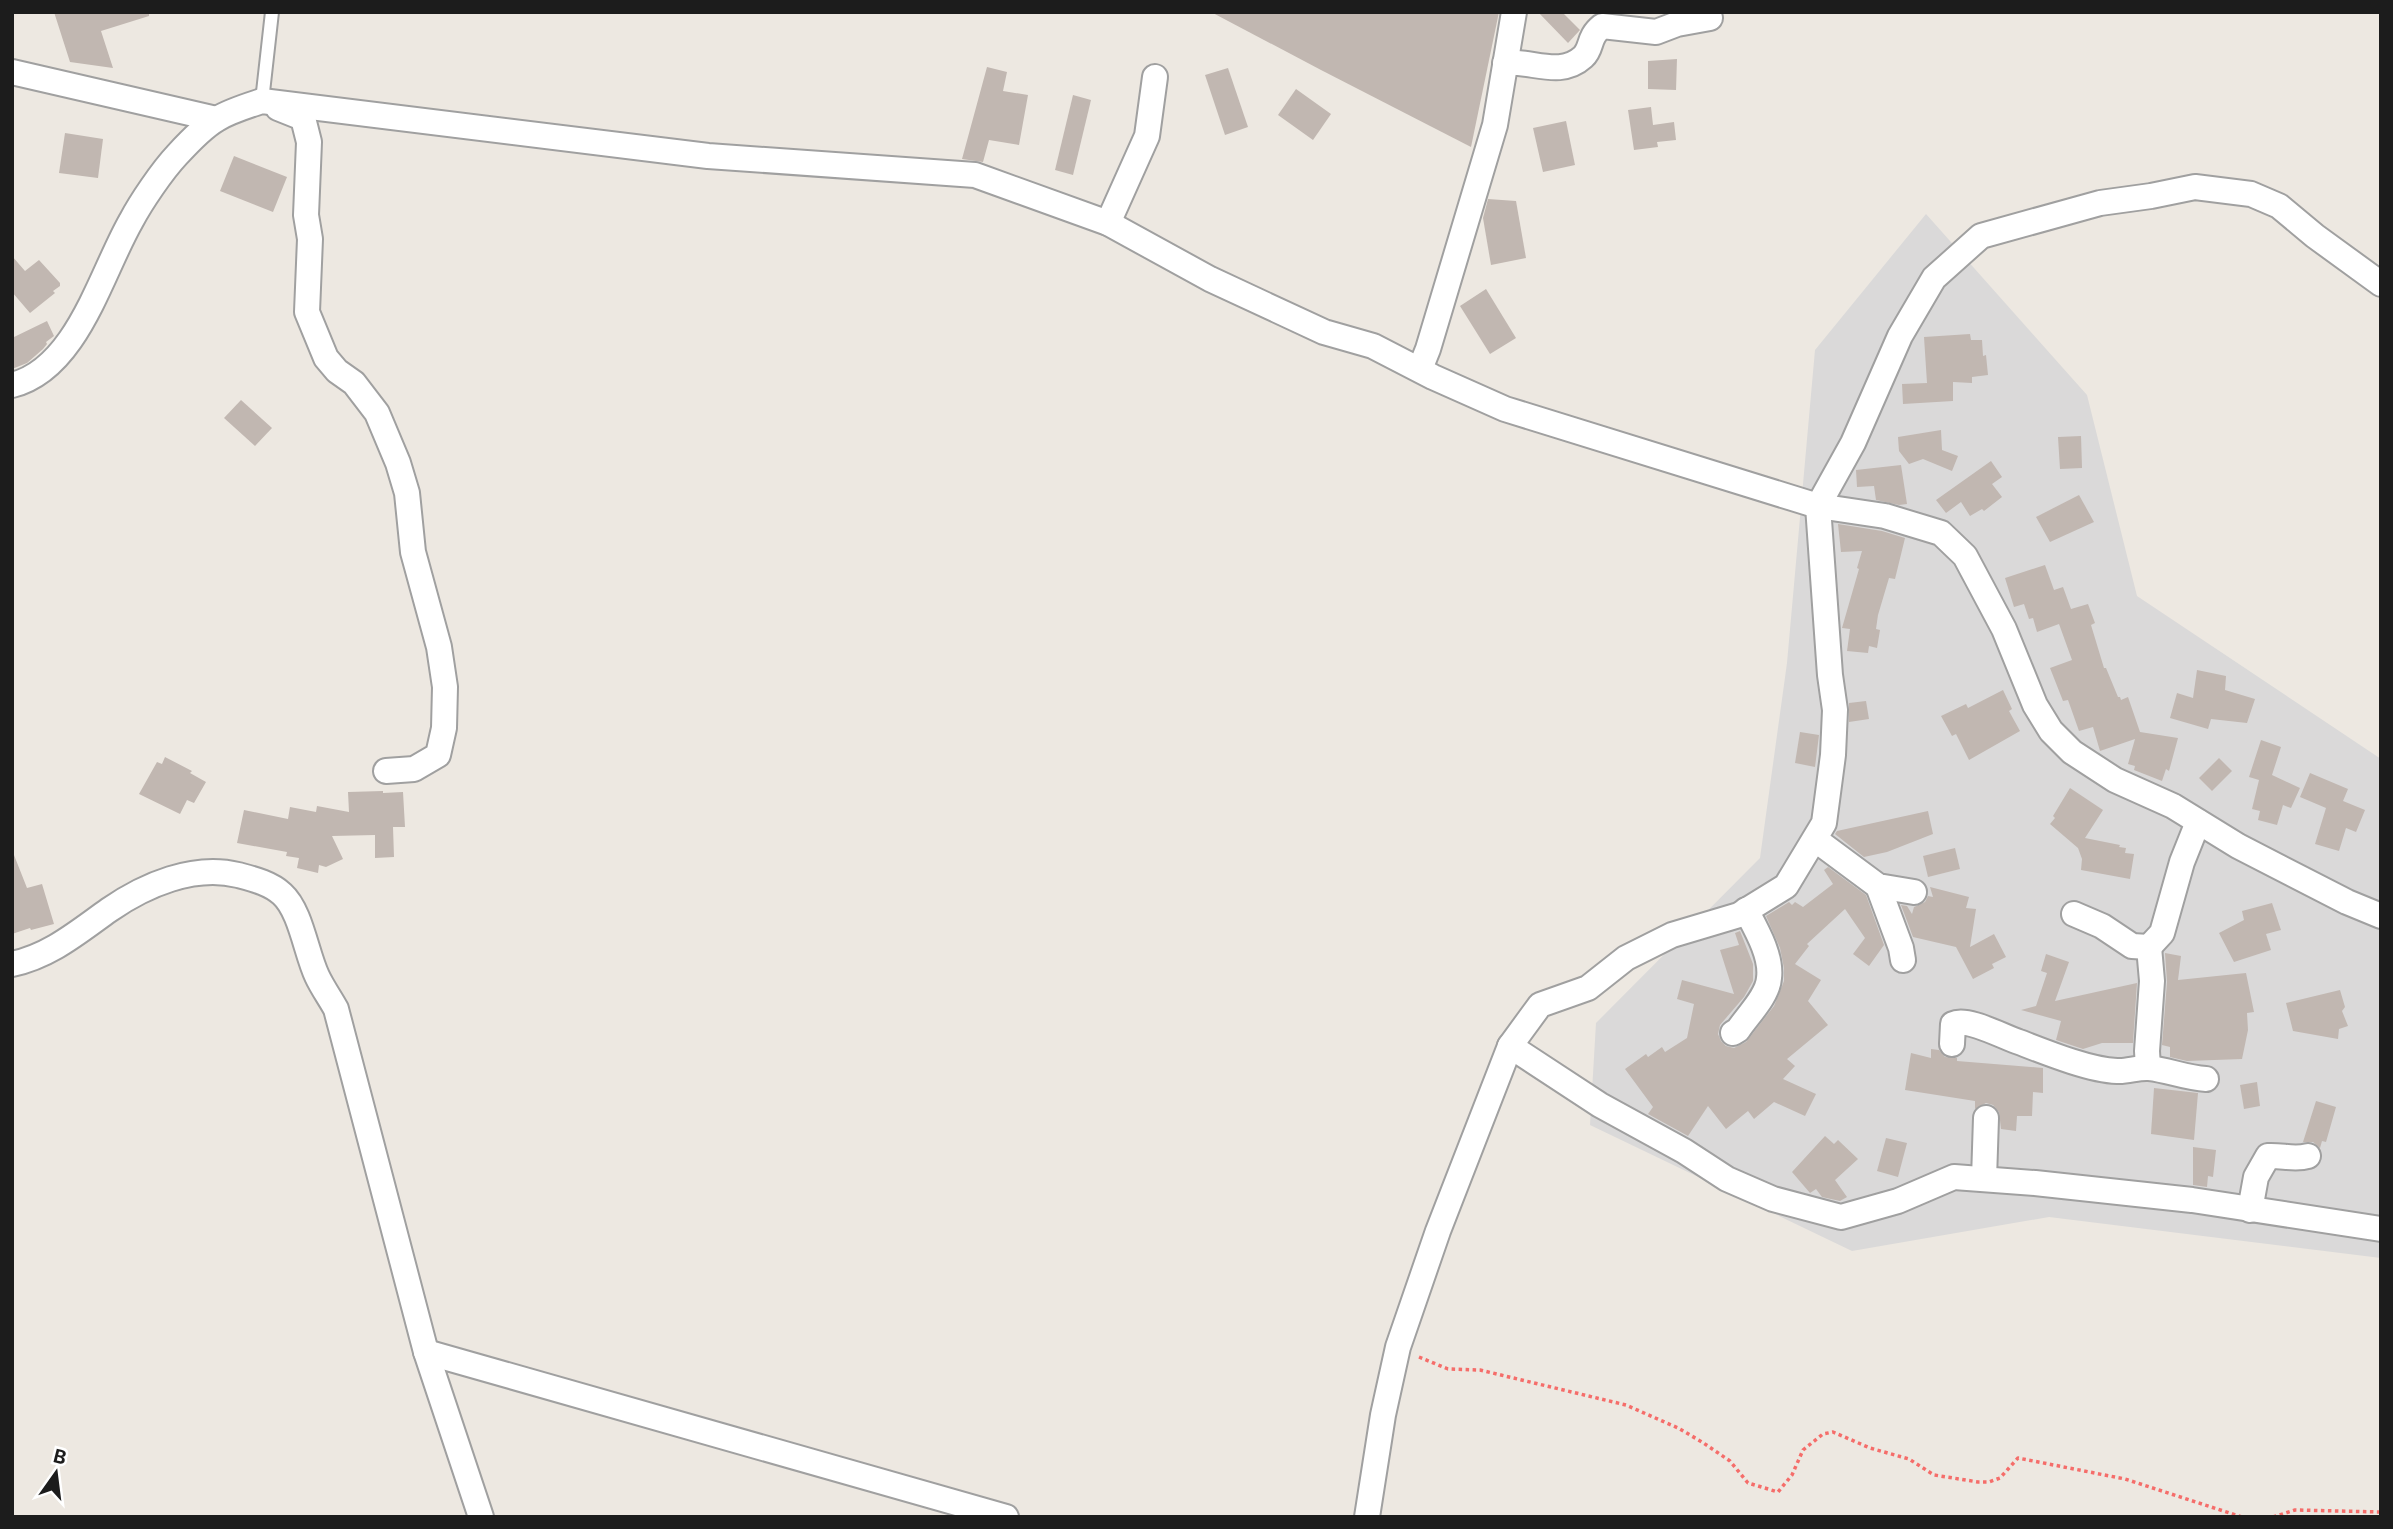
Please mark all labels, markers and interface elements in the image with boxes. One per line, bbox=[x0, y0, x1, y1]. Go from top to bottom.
north arrow bbox=[21, 1438, 91, 1508]
text: B bbox=[51, 1444, 69, 1470]

